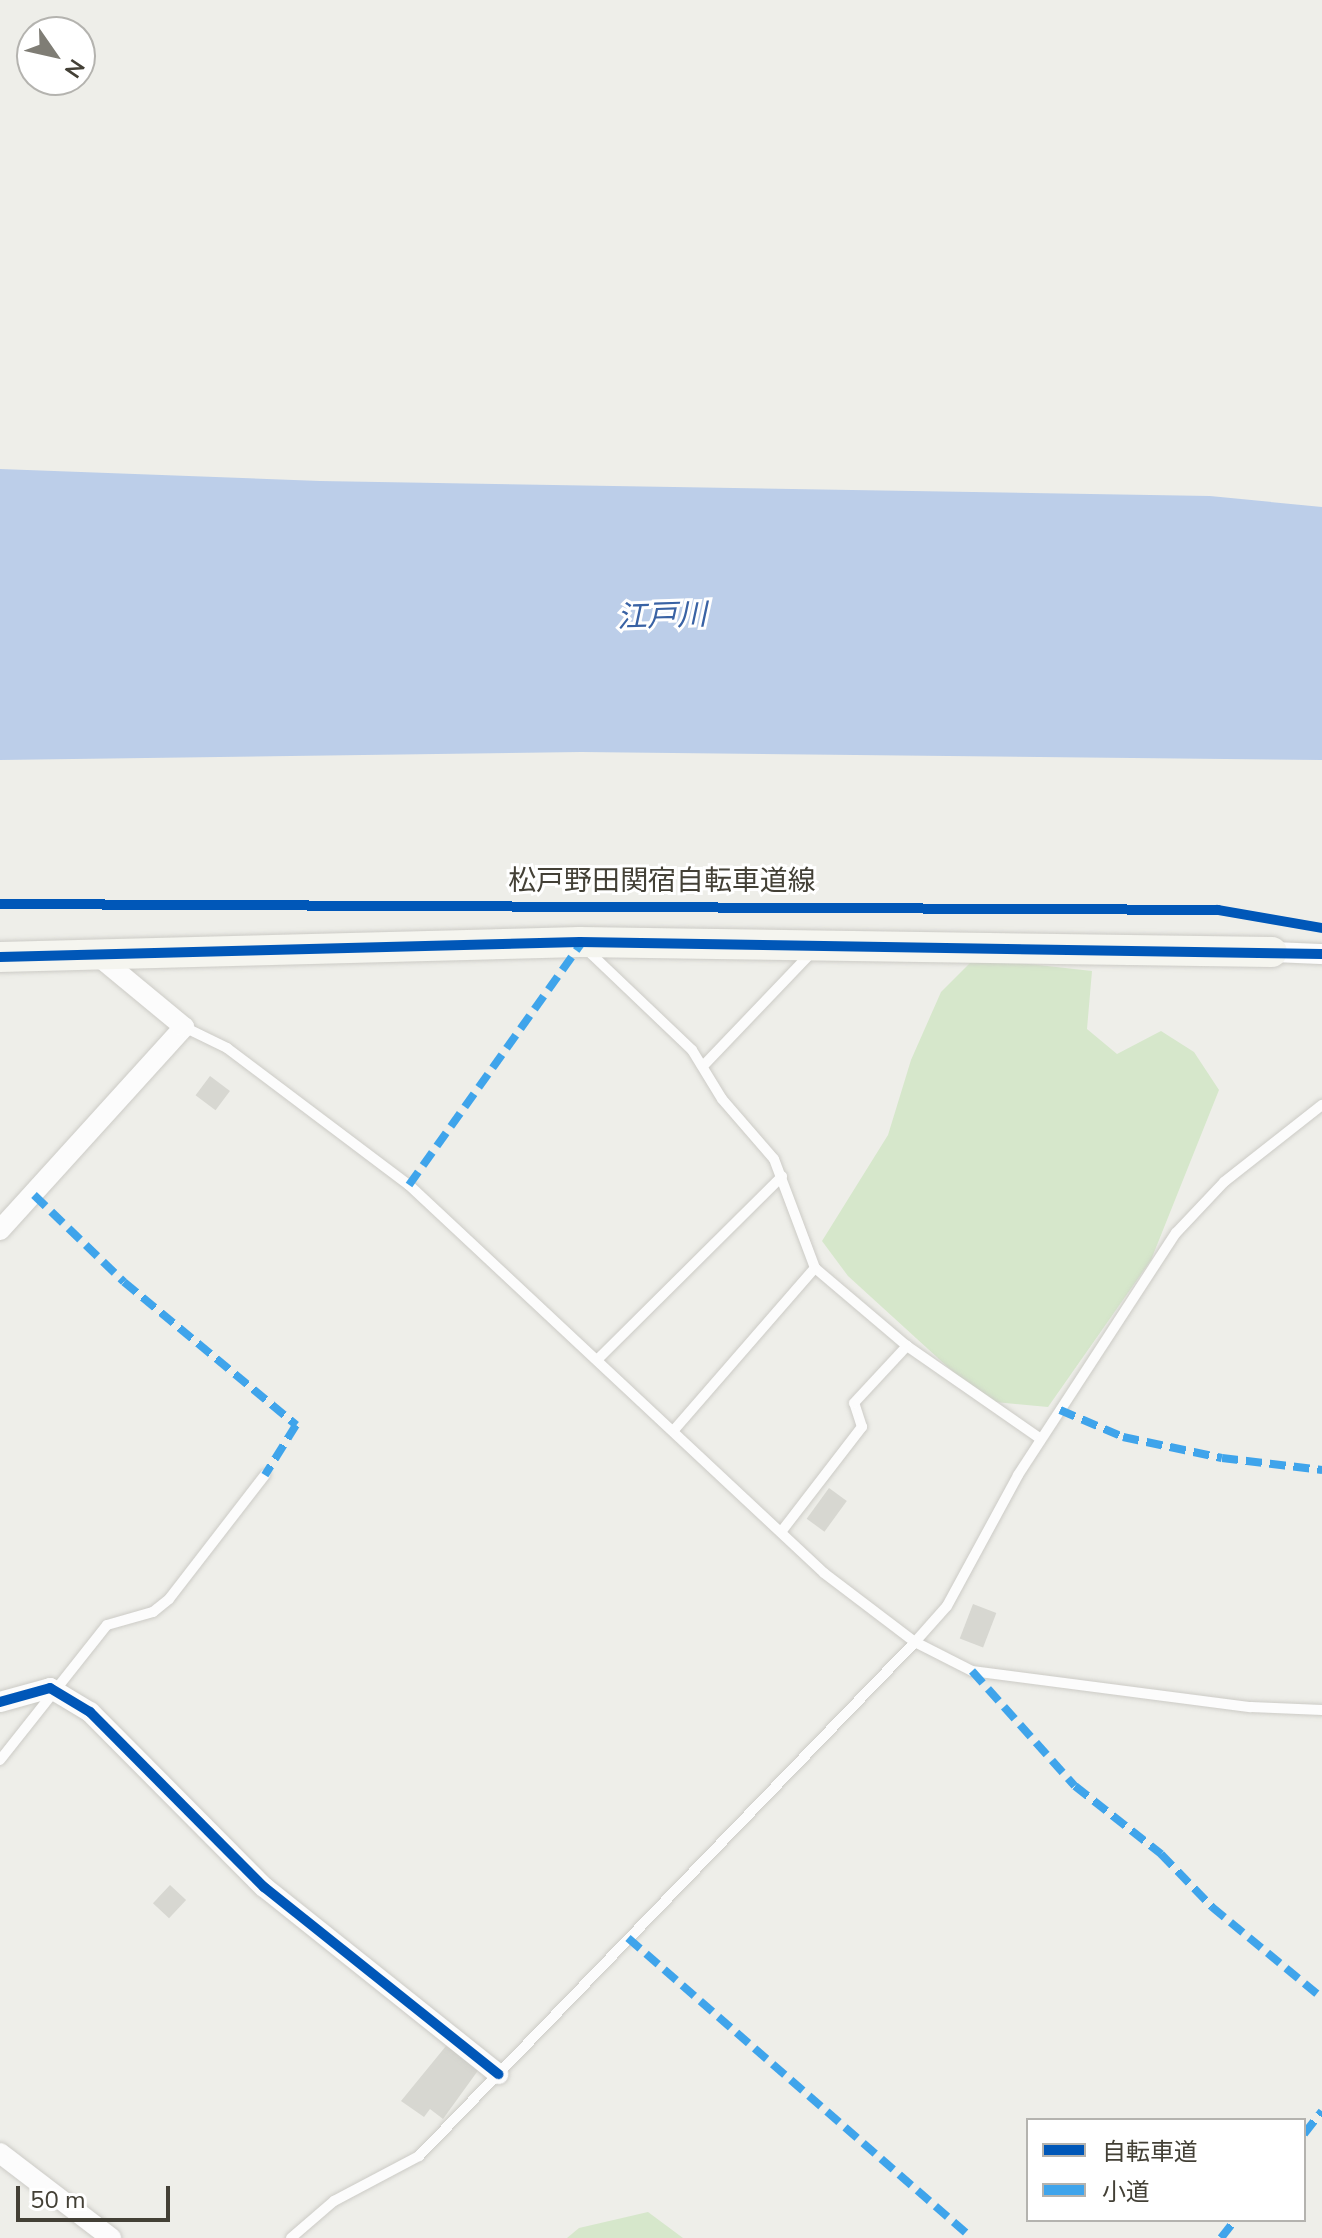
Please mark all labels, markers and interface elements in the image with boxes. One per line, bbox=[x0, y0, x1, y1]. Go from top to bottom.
north arrow bbox=[16, 16, 96, 96]
text: N bbox=[57, 53, 91, 84]
water label: 江戸川 bbox=[616, 597, 708, 637]
street label: 松戸野田関宿自転車道線 bbox=[508, 864, 816, 898]
legend bbox=[1026, 2118, 1306, 2222]
text: 自転車道 bbox=[1102, 2136, 1198, 2168]
scale bar bbox=[20, 2170, 174, 2220]
text: 小道 bbox=[1102, 2176, 1150, 2208]
text: 50 m bbox=[30, 2184, 86, 2216]

